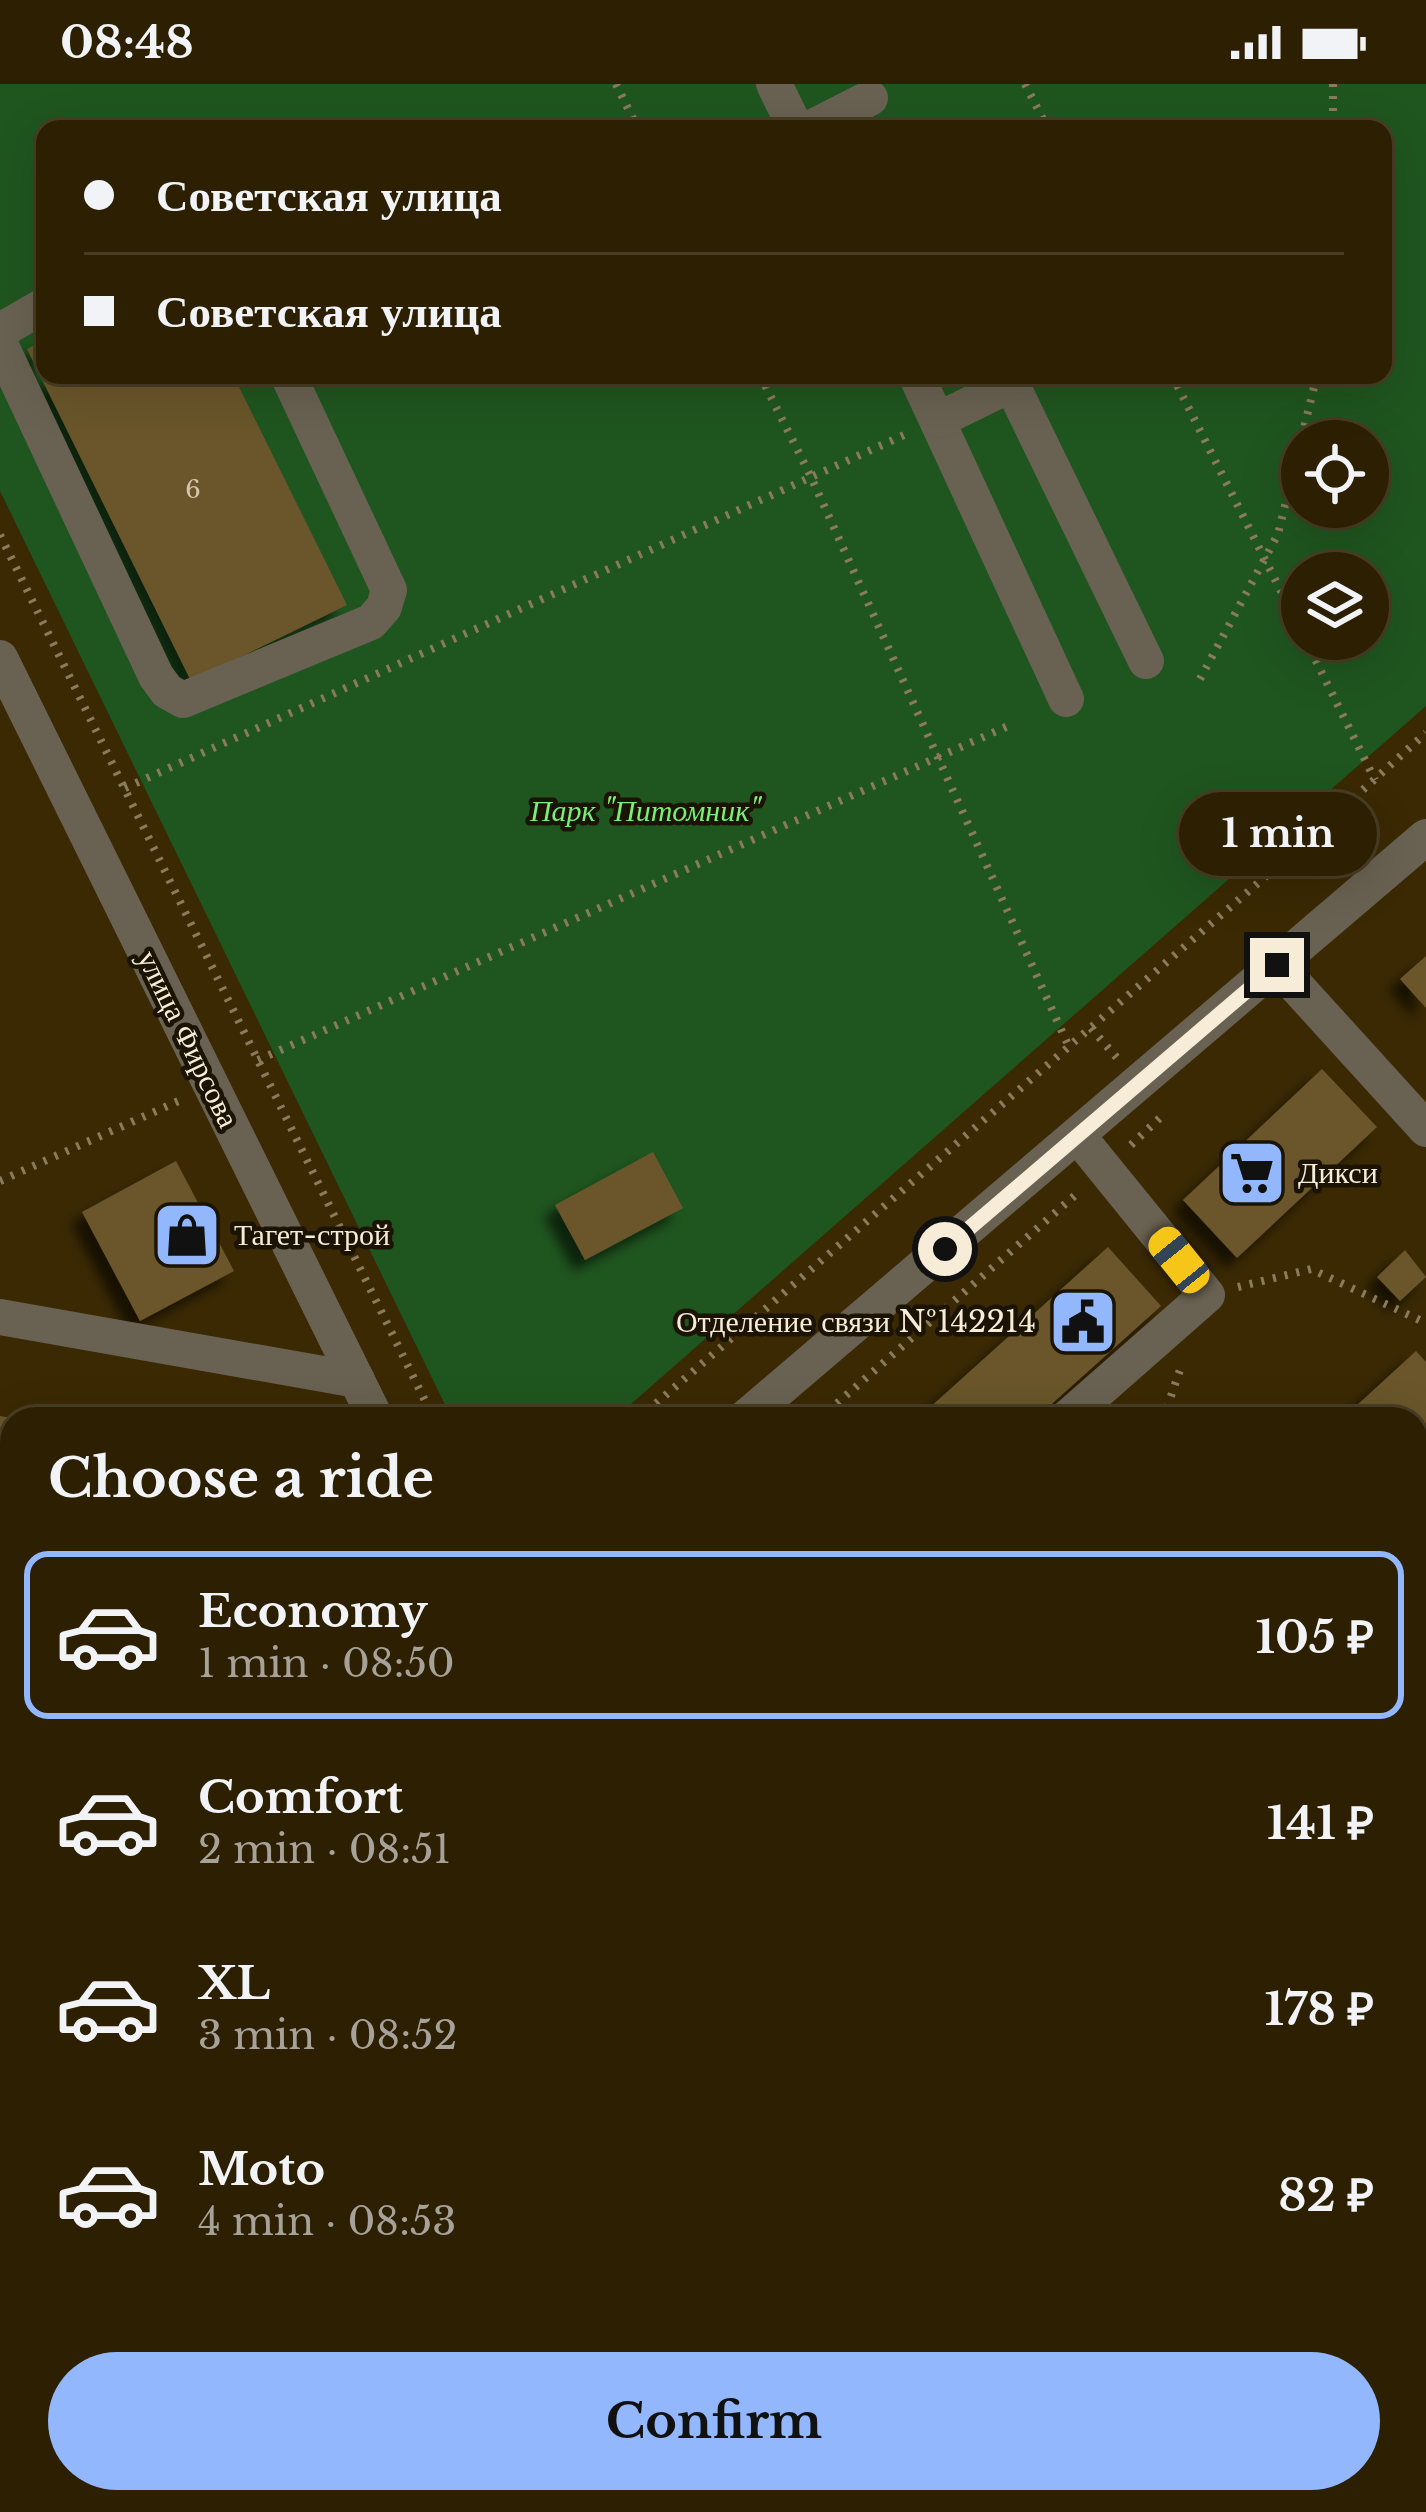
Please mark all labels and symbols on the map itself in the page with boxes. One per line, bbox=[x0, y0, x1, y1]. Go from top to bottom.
house number: 6 bbox=[185, 475, 201, 504]
callout: 1 min bbox=[1178, 791, 1376, 875]
park label: Парк "Питомник" bbox=[529, 792, 762, 829]
route end bbox=[1250, 938, 1304, 992]
street label: улица Фирсова bbox=[130, 944, 247, 1134]
supermarket icon: Дикси bbox=[1217, 1138, 1287, 1208]
place label: Дикси bbox=[1298, 1154, 1378, 1191]
shop icon: Тагет-строй bbox=[152, 1200, 222, 1270]
place label: Тагет-строй bbox=[234, 1216, 390, 1253]
car bbox=[1142, 1221, 1216, 1299]
route start bbox=[918, 1222, 972, 1276]
public building icon: Отделение связи №142214 bbox=[1048, 1287, 1118, 1357]
place label: Отделение связи №142214 bbox=[676, 1303, 1036, 1340]

